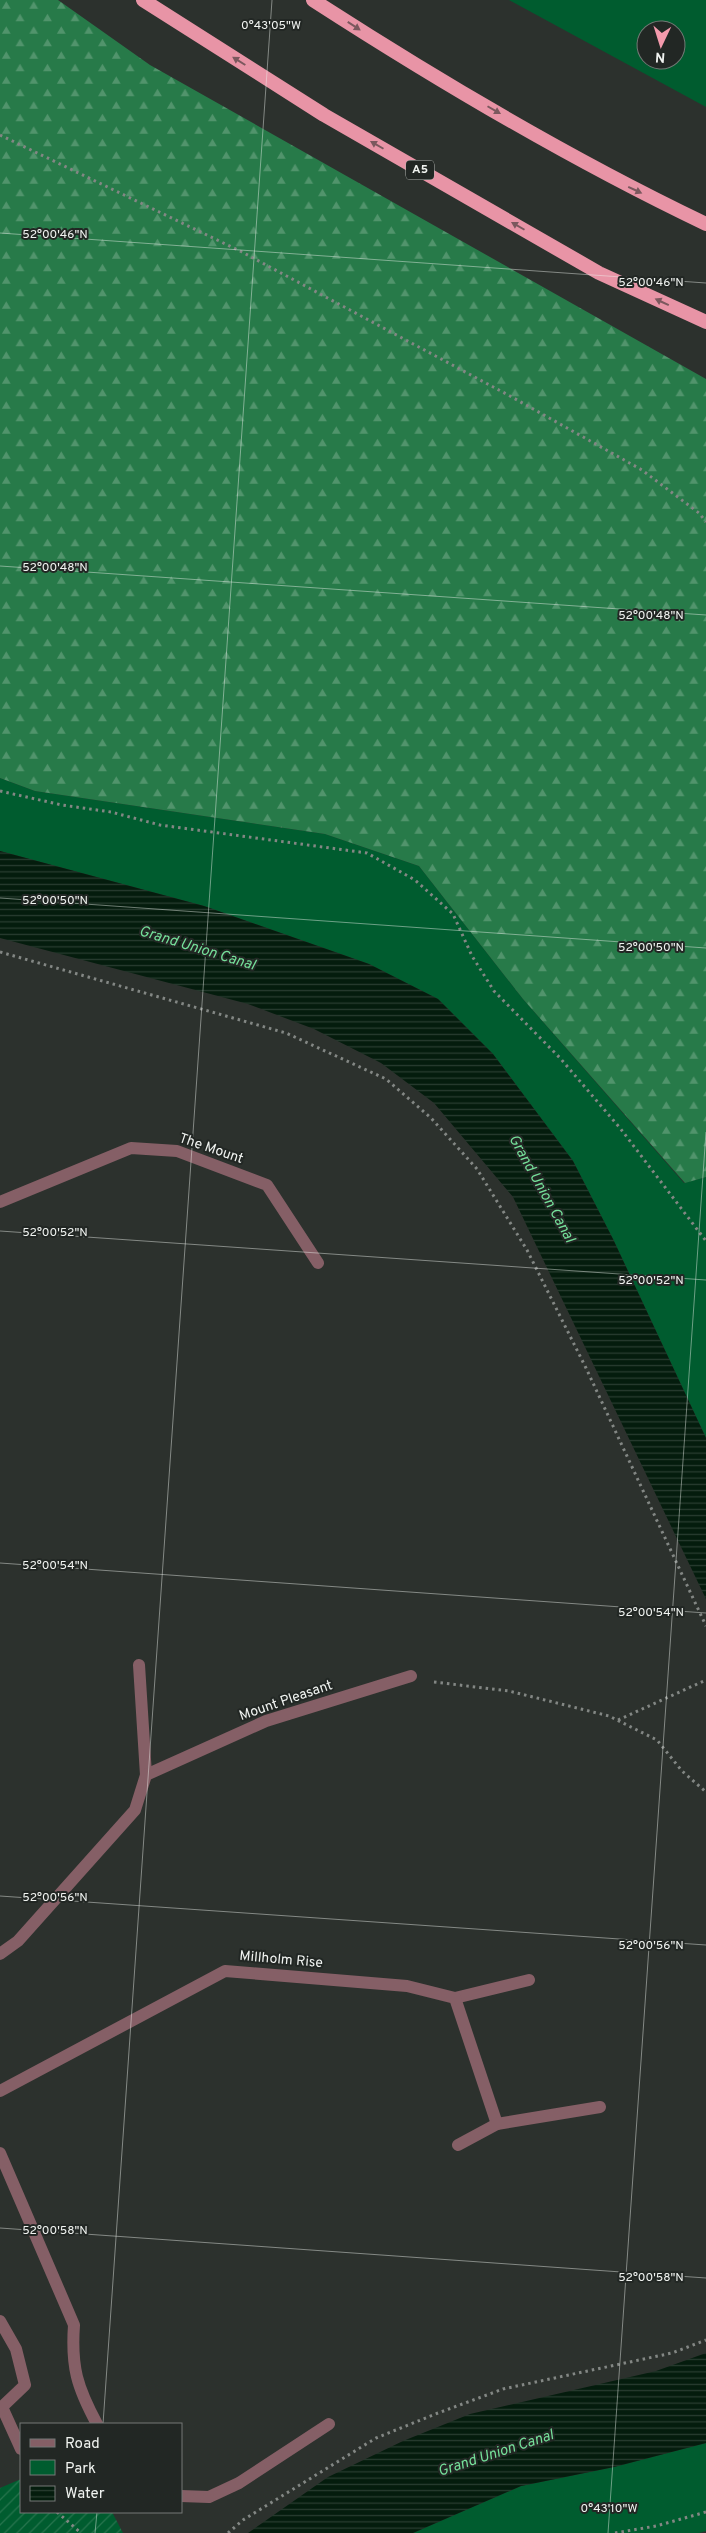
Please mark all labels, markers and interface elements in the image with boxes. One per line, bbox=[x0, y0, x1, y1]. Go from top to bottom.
text: 0°43'05"W bbox=[241, 18, 301, 34]
north arrow bbox=[636, 20, 686, 70]
one-way arrow bbox=[348, 22, 361, 31]
text: N bbox=[655, 48, 666, 65]
one-way arrow bbox=[232, 56, 245, 65]
one-way arrow bbox=[486, 106, 501, 114]
one-way arrow bbox=[371, 141, 384, 150]
road number: A5 bbox=[406, 160, 434, 180]
one-way arrow bbox=[628, 186, 642, 194]
one-way arrow bbox=[512, 222, 525, 231]
text: 52°00'46"N bbox=[22, 227, 88, 243]
text: 52°00'46"N bbox=[618, 275, 684, 291]
one-way arrow bbox=[655, 298, 669, 306]
text: 52°00'48"N bbox=[22, 560, 88, 576]
text: 52°00'48"N bbox=[618, 608, 684, 624]
text: 52°00'50"N bbox=[22, 893, 88, 909]
water label: Grand Union Canal bbox=[137, 922, 259, 976]
text: 52°00'50"N bbox=[618, 940, 684, 956]
street label: The Mount bbox=[176, 1130, 246, 1168]
water label: Grand Union Canal bbox=[503, 1132, 579, 1247]
text: 52°00'52"N bbox=[22, 1225, 88, 1241]
text: 52°00'52"N bbox=[618, 1273, 684, 1289]
text: 52°00'54"N bbox=[22, 1558, 88, 1574]
text: 52°00'54"N bbox=[618, 1605, 684, 1621]
street label: Mount Pleasant bbox=[237, 1677, 335, 1725]
text: 52°00'56"N bbox=[22, 1890, 88, 1906]
text: 52°00'56"N bbox=[618, 1938, 684, 1954]
street label: Millholm Rise bbox=[239, 1948, 323, 1972]
text: 52°00'58"N bbox=[22, 2223, 88, 2239]
text: 52°00'58"N bbox=[618, 2270, 684, 2286]
legend bbox=[20, 2423, 182, 2513]
water label: Grand Union Canal bbox=[436, 2426, 557, 2482]
text: Road bbox=[65, 2435, 100, 2454]
text: Park bbox=[65, 2460, 96, 2479]
text: Water bbox=[65, 2485, 105, 2504]
text: 0°43'10"W bbox=[581, 2501, 637, 2517]

